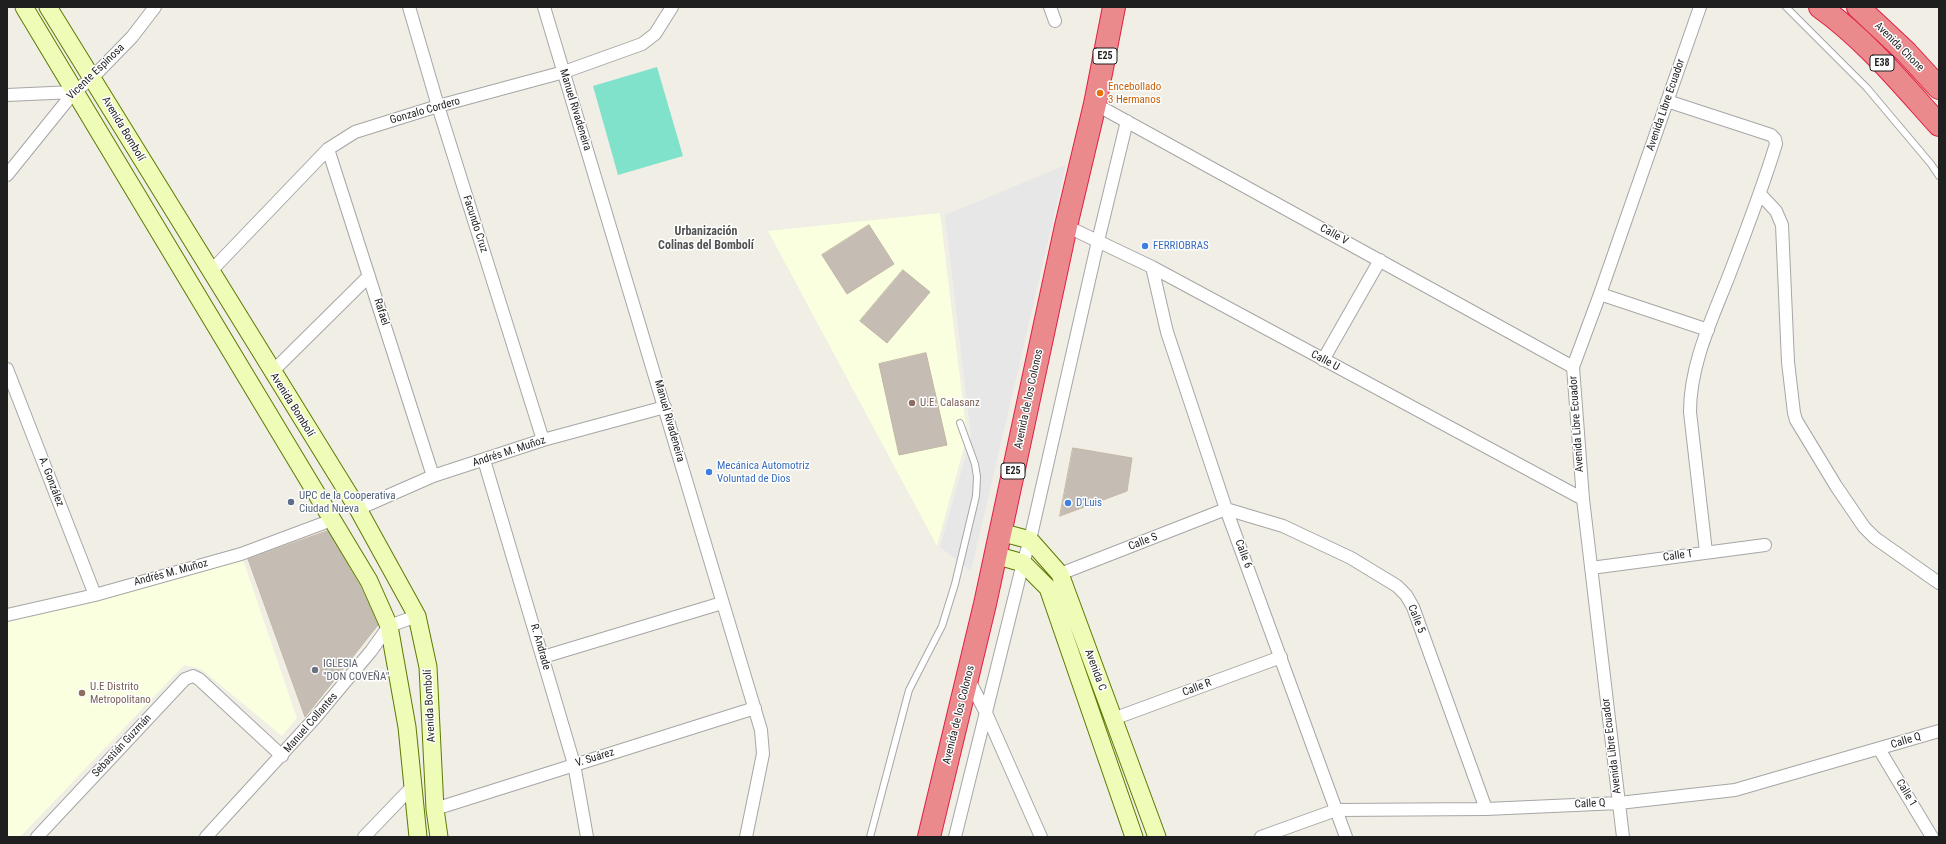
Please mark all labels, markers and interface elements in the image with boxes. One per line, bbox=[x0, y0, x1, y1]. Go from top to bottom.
street label: Avenida Chone bbox=[1872, 20, 1926, 74]
street label: Vicente Espinosa bbox=[65, 41, 127, 103]
road number: E25 bbox=[1093, 48, 1117, 64]
road number: E38 bbox=[1870, 55, 1894, 71]
street label: Avenida Libre Ecuador bbox=[1644, 57, 1688, 153]
street label: Manuel Rivadeneira bbox=[556, 68, 594, 152]
place label: Encebollado 3 Hermanos bbox=[1108, 80, 1161, 106]
marker: Encebollado 3 Hermanos bbox=[1095, 88, 1105, 98]
street label: Avenida Bombolí bbox=[99, 94, 147, 164]
street label: Gonzalo Cordero bbox=[388, 95, 462, 127]
street label: Facundo Cruz bbox=[460, 194, 490, 254]
street label: Calle V bbox=[1318, 222, 1350, 248]
district label: Urbanización Colinas del Bombolí bbox=[658, 225, 754, 253]
place label: FERRIOBRAS bbox=[1153, 239, 1209, 253]
marker: FERRIOBRAS bbox=[1140, 241, 1150, 251]
street label: Rafael bbox=[370, 297, 392, 327]
street label: Avenida de los Colonos bbox=[1012, 348, 1046, 450]
street label: Calle U bbox=[1308, 348, 1342, 374]
street label: Avenida Bombolí bbox=[267, 371, 317, 439]
street label: Avenida Libre Ecuador bbox=[1567, 375, 1587, 473]
street label: Manuel Rivadeneira bbox=[651, 378, 687, 464]
place label: U.E. Calasanz bbox=[920, 396, 980, 410]
marker: U.E. Calasanz bbox=[907, 398, 917, 408]
street label: Andrés M. Muñoz bbox=[471, 434, 547, 470]
street label: A. González bbox=[36, 455, 66, 509]
place label: Mecánica Automotriz Voluntad de Dios bbox=[717, 459, 810, 485]
road number: E25 bbox=[1001, 463, 1025, 479]
marker: Mecánica Automotriz Voluntad de Dios bbox=[704, 467, 714, 477]
place label: UPC de la Cooperativa Ciudad Nueva bbox=[299, 489, 395, 515]
place label: D'Luis bbox=[1076, 496, 1102, 510]
marker: UPC de la Cooperativa Ciudad Nueva bbox=[286, 497, 296, 507]
marker: D'Luis bbox=[1063, 498, 1073, 508]
street label: Calle S bbox=[1127, 530, 1159, 554]
street label: Calle 6 bbox=[1232, 538, 1254, 570]
street label: Calle T bbox=[1662, 547, 1694, 565]
street label: Andrés M. Muñoz bbox=[133, 557, 209, 589]
street label: Calle 5 bbox=[1404, 603, 1428, 635]
street label: R. Andrade bbox=[527, 622, 553, 672]
street label: Avenida C bbox=[1081, 647, 1109, 693]
place label: IGLESIA "DON COVEÑA" bbox=[323, 657, 389, 683]
street label: Avenida de los Colonos bbox=[940, 664, 978, 766]
marker: IGLESIA "DON COVEÑA" bbox=[310, 665, 320, 675]
street label: Avenida Bombolí bbox=[422, 669, 438, 743]
street label: Calle R bbox=[1181, 676, 1213, 700]
place label: U.E Distrito Metropolitano bbox=[90, 680, 151, 706]
marker: U.E Distrito Metropolitano bbox=[77, 688, 87, 698]
street label: Manuel Collantes bbox=[281, 690, 341, 756]
street label: Avenida Libre Ecuador bbox=[1600, 697, 1624, 795]
street label: Sebastián Guzmán bbox=[90, 712, 154, 780]
street label: Calle Q bbox=[1889, 730, 1923, 752]
street label: V. Suárez bbox=[574, 746, 616, 770]
street label: Calle 1 bbox=[1893, 777, 1919, 809]
street label: Calle Q bbox=[1574, 797, 1606, 811]

